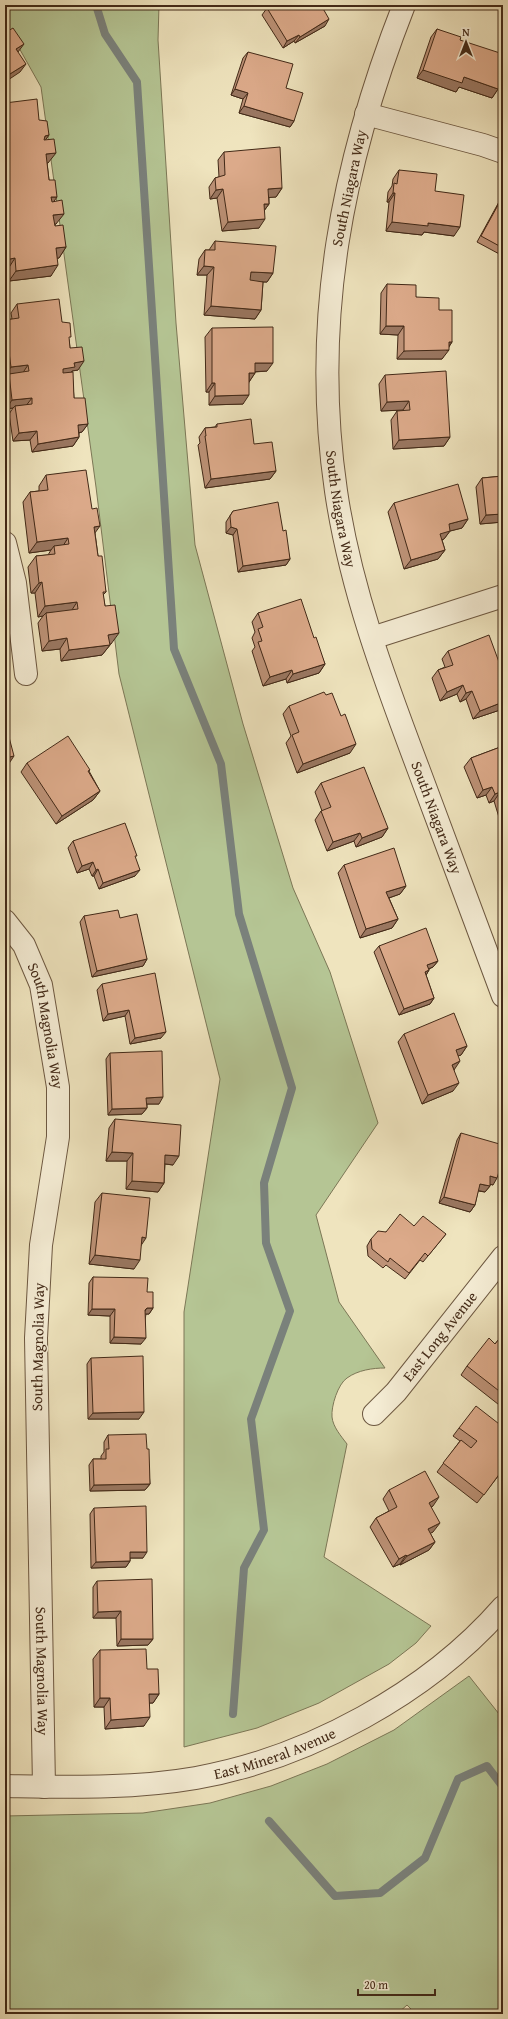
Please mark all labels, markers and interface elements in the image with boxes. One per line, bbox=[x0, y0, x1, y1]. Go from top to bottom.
north arrow bbox=[446, 22, 486, 62]
text: N bbox=[462, 24, 470, 40]
street label: South Niagara Way bbox=[326, 127, 371, 248]
street label: South Niagara Way bbox=[321, 449, 362, 570]
street label: South Niagara Way bbox=[406, 758, 468, 877]
street label: South Magnolia Way bbox=[23, 959, 69, 1091]
street label: South Magnolia Way bbox=[26, 1282, 49, 1411]
street label: East Long Avenue bbox=[397, 1287, 482, 1386]
street label: South Magnolia Way bbox=[31, 1606, 54, 1736]
street label: East Mineral Avenue bbox=[212, 1722, 339, 1784]
scale bar bbox=[358, 1971, 435, 1997]
text: 20 m bbox=[364, 1976, 388, 1993]

